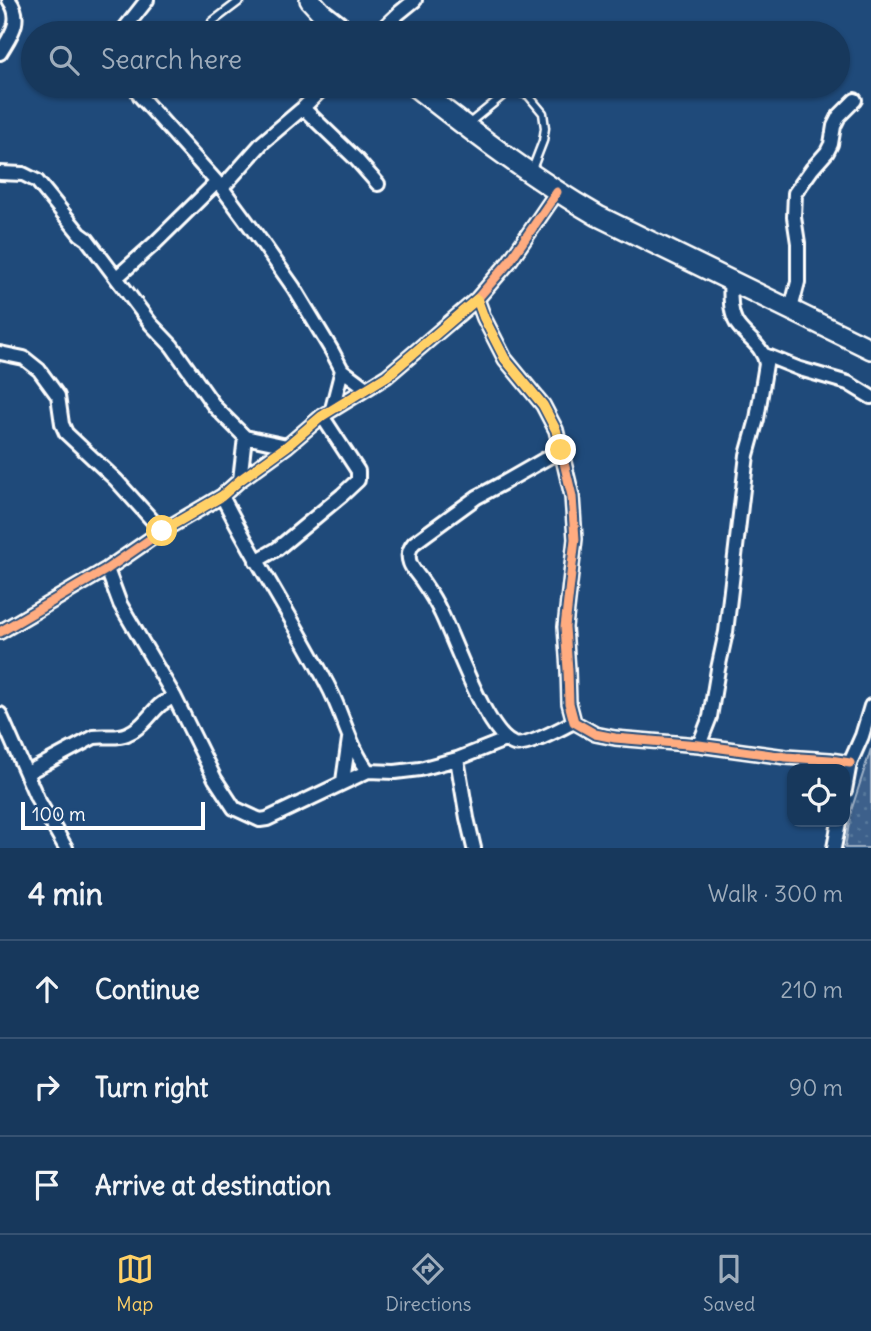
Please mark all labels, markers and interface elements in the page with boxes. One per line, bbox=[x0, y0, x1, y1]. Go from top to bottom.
search box bbox=[21, 21, 850, 98]
icon: search bbox=[45, 41, 83, 79]
text: Search here bbox=[101, 43, 242, 76]
route end bbox=[545, 434, 576, 465]
route start bbox=[146, 515, 177, 546]
map controls bbox=[787, 764, 850, 827]
button: locate bbox=[787, 764, 850, 827]
scale bar bbox=[21, 799, 205, 831]
text: 100 m bbox=[32, 802, 86, 826]
text: 4 min bbox=[28, 875, 103, 913]
text: Walk · 300 m bbox=[708, 879, 843, 908]
icon: ahead bbox=[28, 970, 66, 1008]
text: Continue bbox=[95, 973, 200, 1006]
text: 210 m bbox=[780, 975, 843, 1004]
icon: right bbox=[28, 1068, 66, 1106]
text: Turn right bbox=[95, 1071, 208, 1104]
text: 90 m bbox=[789, 1073, 843, 1102]
icon: arrive bbox=[28, 1166, 66, 1204]
text: Arrive at destination bbox=[95, 1169, 331, 1202]
tab: Map bbox=[116, 1250, 154, 1316]
tab: Directions bbox=[386, 1250, 471, 1316]
tab: Saved bbox=[703, 1250, 755, 1316]

